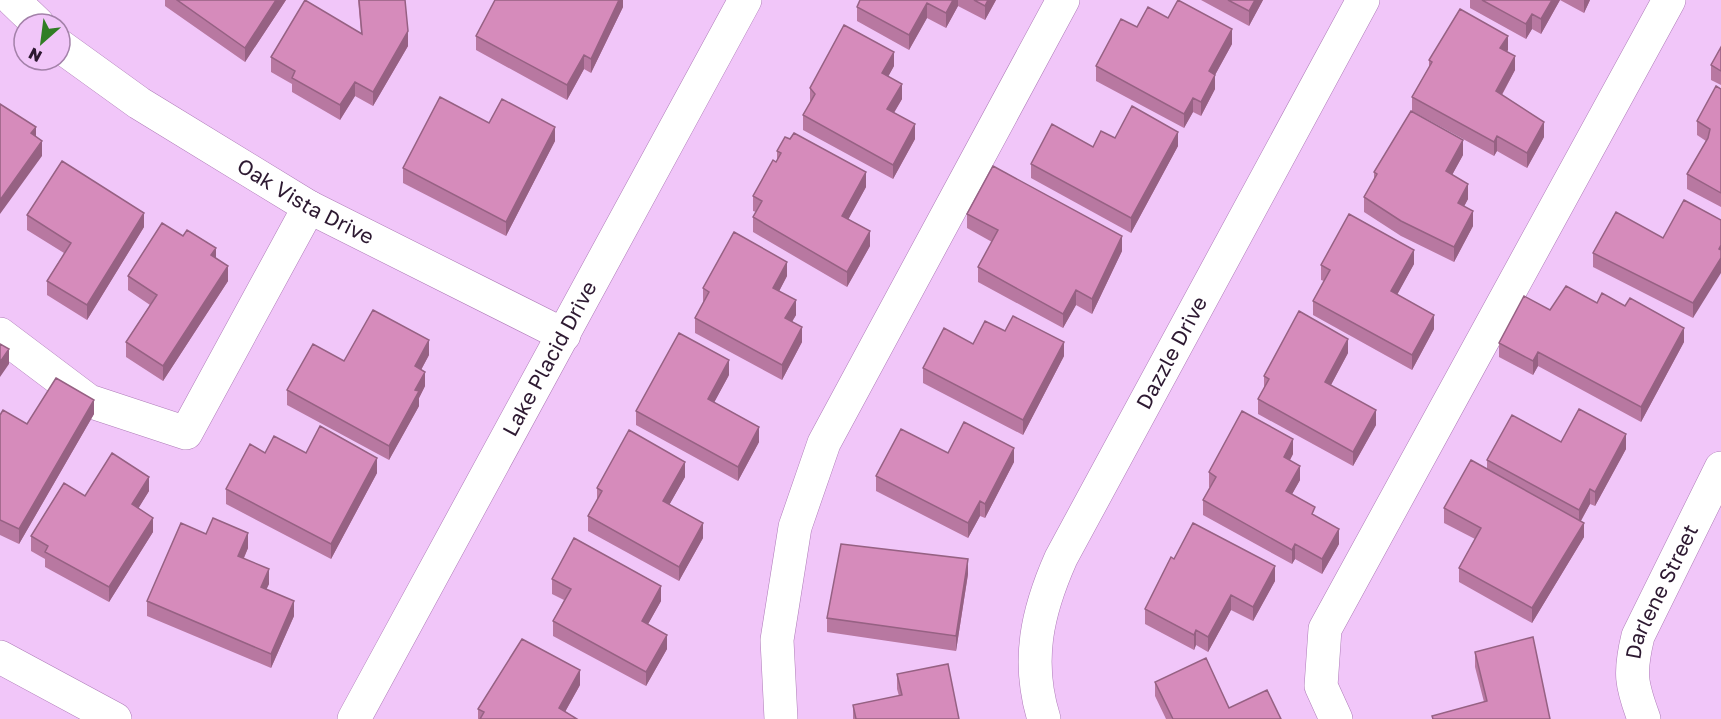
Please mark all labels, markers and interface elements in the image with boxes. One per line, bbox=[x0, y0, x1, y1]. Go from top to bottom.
north arrow bbox=[12, 12, 72, 72]
text: N bbox=[25, 44, 45, 67]
street label: Oak Vista Drive bbox=[233, 152, 379, 249]
street label: Lake Placid Drive bbox=[496, 276, 602, 440]
street label: Dazzle Drive bbox=[1130, 292, 1212, 413]
street label: Darlene Street bbox=[1619, 520, 1703, 661]

